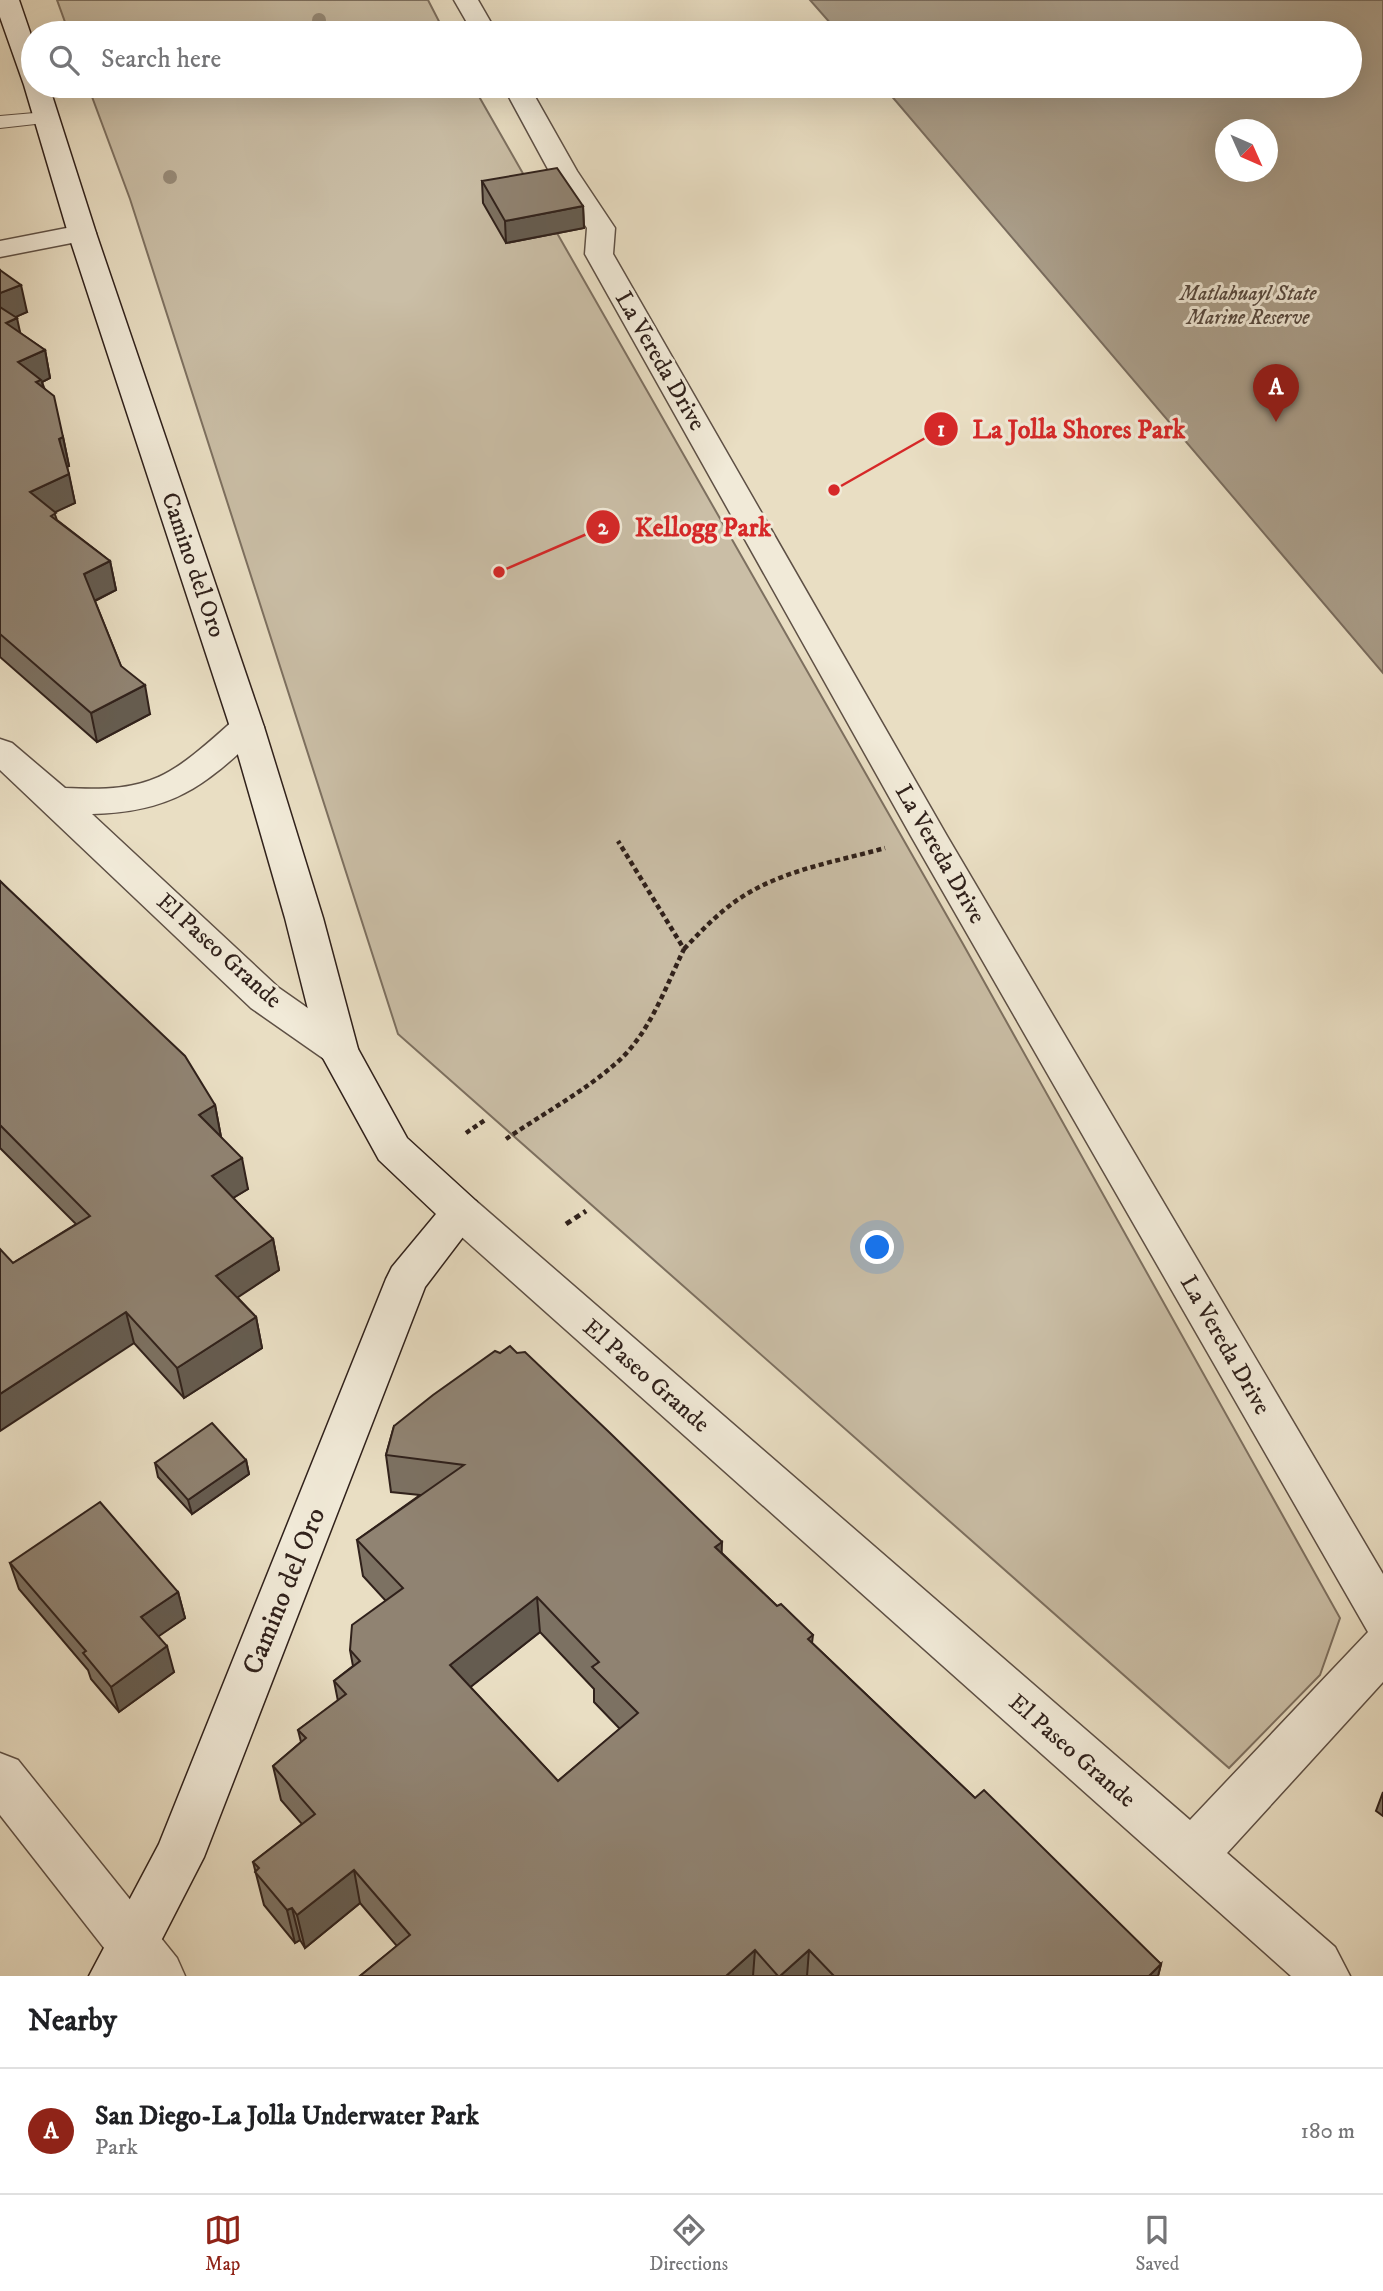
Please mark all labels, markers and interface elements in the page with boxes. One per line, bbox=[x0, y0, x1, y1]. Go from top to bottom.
search box bbox=[21, 21, 1362, 98]
icon: search bbox=[45, 41, 83, 79]
text: Search here bbox=[101, 43, 221, 76]
north arrow bbox=[1215, 119, 1278, 182]
park label: Matlahuayl State Marine Reserve bbox=[1178, 281, 1317, 331]
street label: La Vereda Drive bbox=[608, 286, 712, 436]
pin: A bbox=[1253, 364, 1299, 422]
callout: La Jolla Shores Park bbox=[923, 405, 1199, 452]
text: La Jolla Shores Park bbox=[972, 414, 1187, 447]
text: 1 bbox=[937, 417, 945, 443]
street label: Camino del Oro bbox=[154, 488, 232, 642]
callout: Kellogg Park bbox=[585, 503, 785, 550]
text: Kellogg Park bbox=[635, 512, 772, 545]
text: 2 bbox=[598, 515, 609, 541]
street label: La Vereda Drive bbox=[888, 779, 992, 929]
street label: El Paseo Grande bbox=[150, 887, 288, 1015]
your location bbox=[860, 1230, 894, 1264]
street label: La Vereda Drive bbox=[1173, 1270, 1277, 1420]
street label: El Paseo Grande bbox=[576, 1313, 716, 1439]
street label: Camino del Oro bbox=[235, 1502, 333, 1680]
street label: El Paseo Grande bbox=[1002, 1688, 1142, 1814]
text: Nearby bbox=[28, 2003, 117, 2040]
text: San Diego-La Jolla Underwater Park bbox=[95, 2100, 479, 2133]
text: A bbox=[44, 2117, 58, 2146]
text: 180 m bbox=[1300, 2117, 1355, 2146]
text: Park bbox=[95, 2133, 138, 2162]
tab: Map bbox=[204, 2211, 242, 2276]
tab: Directions bbox=[649, 2211, 728, 2276]
tab: Saved bbox=[1136, 2211, 1179, 2276]

